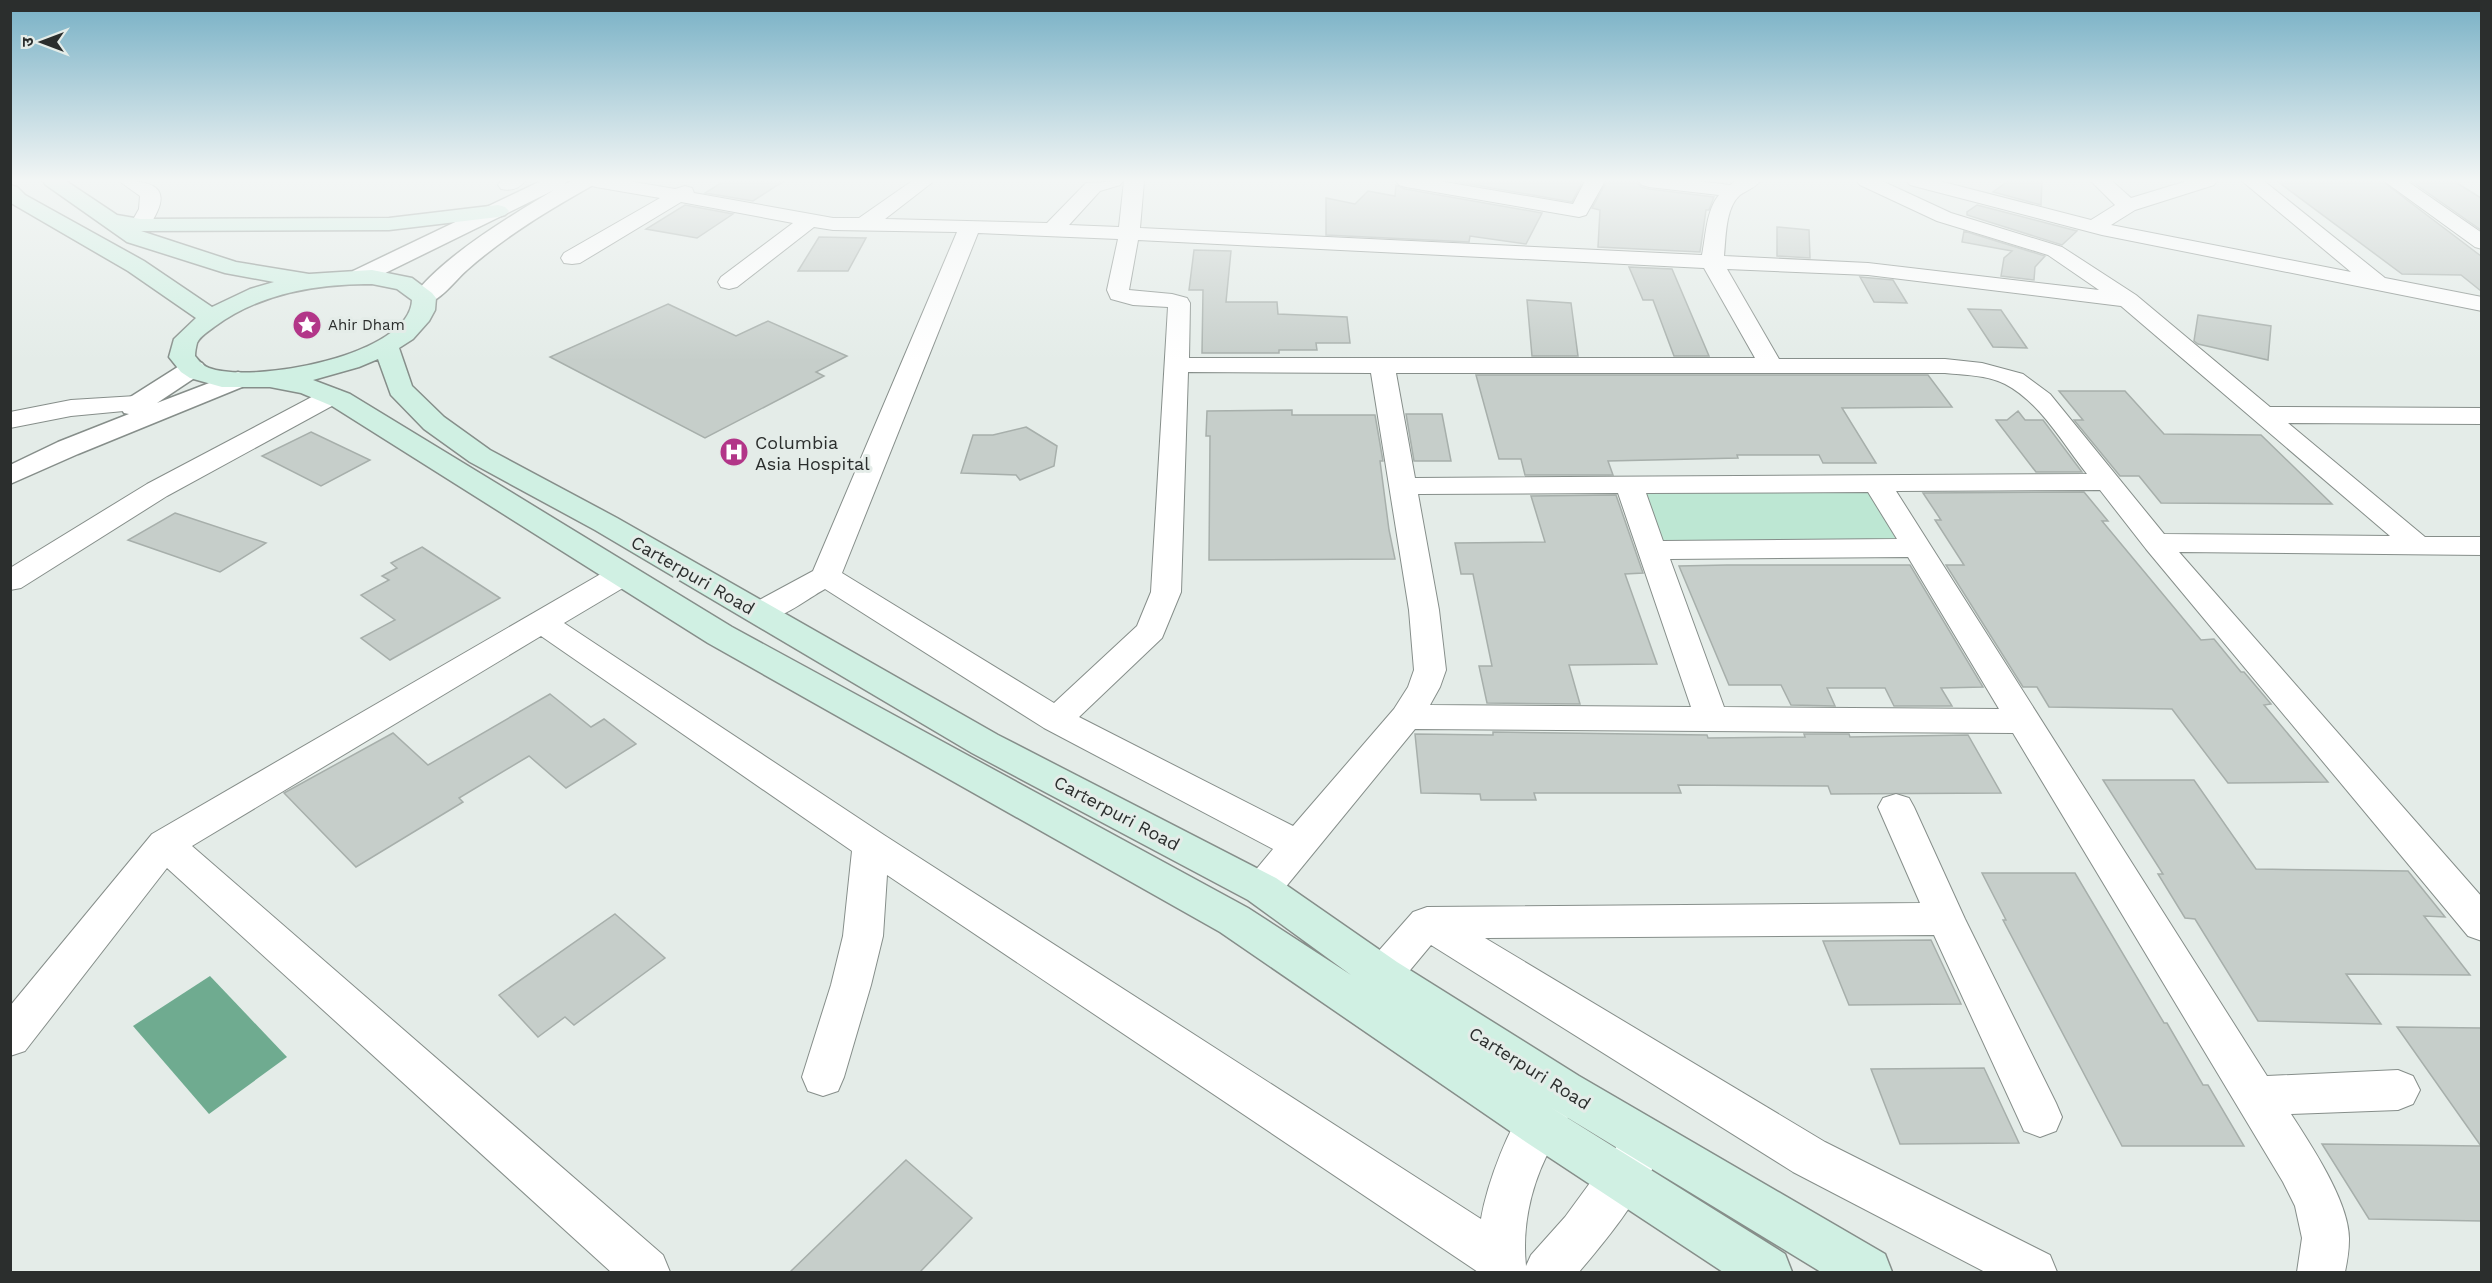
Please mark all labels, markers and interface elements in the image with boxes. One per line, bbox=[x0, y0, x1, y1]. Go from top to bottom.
north arrow bbox=[12, 12, 72, 72]
text: उ bbox=[18, 37, 37, 47]
place icon: Ahir Dham bbox=[291, 309, 323, 341]
place label: Ahir Dham bbox=[328, 316, 405, 334]
place label: Columbia Asia Hospital bbox=[755, 432, 870, 474]
hospital icon: Columbia Asia Hospital bbox=[718, 436, 750, 468]
street label: Carterpuri Road bbox=[627, 531, 759, 619]
street label: Carterpuri Road bbox=[1051, 771, 1183, 855]
street label: Carterpuri Road bbox=[1465, 1022, 1595, 1114]

